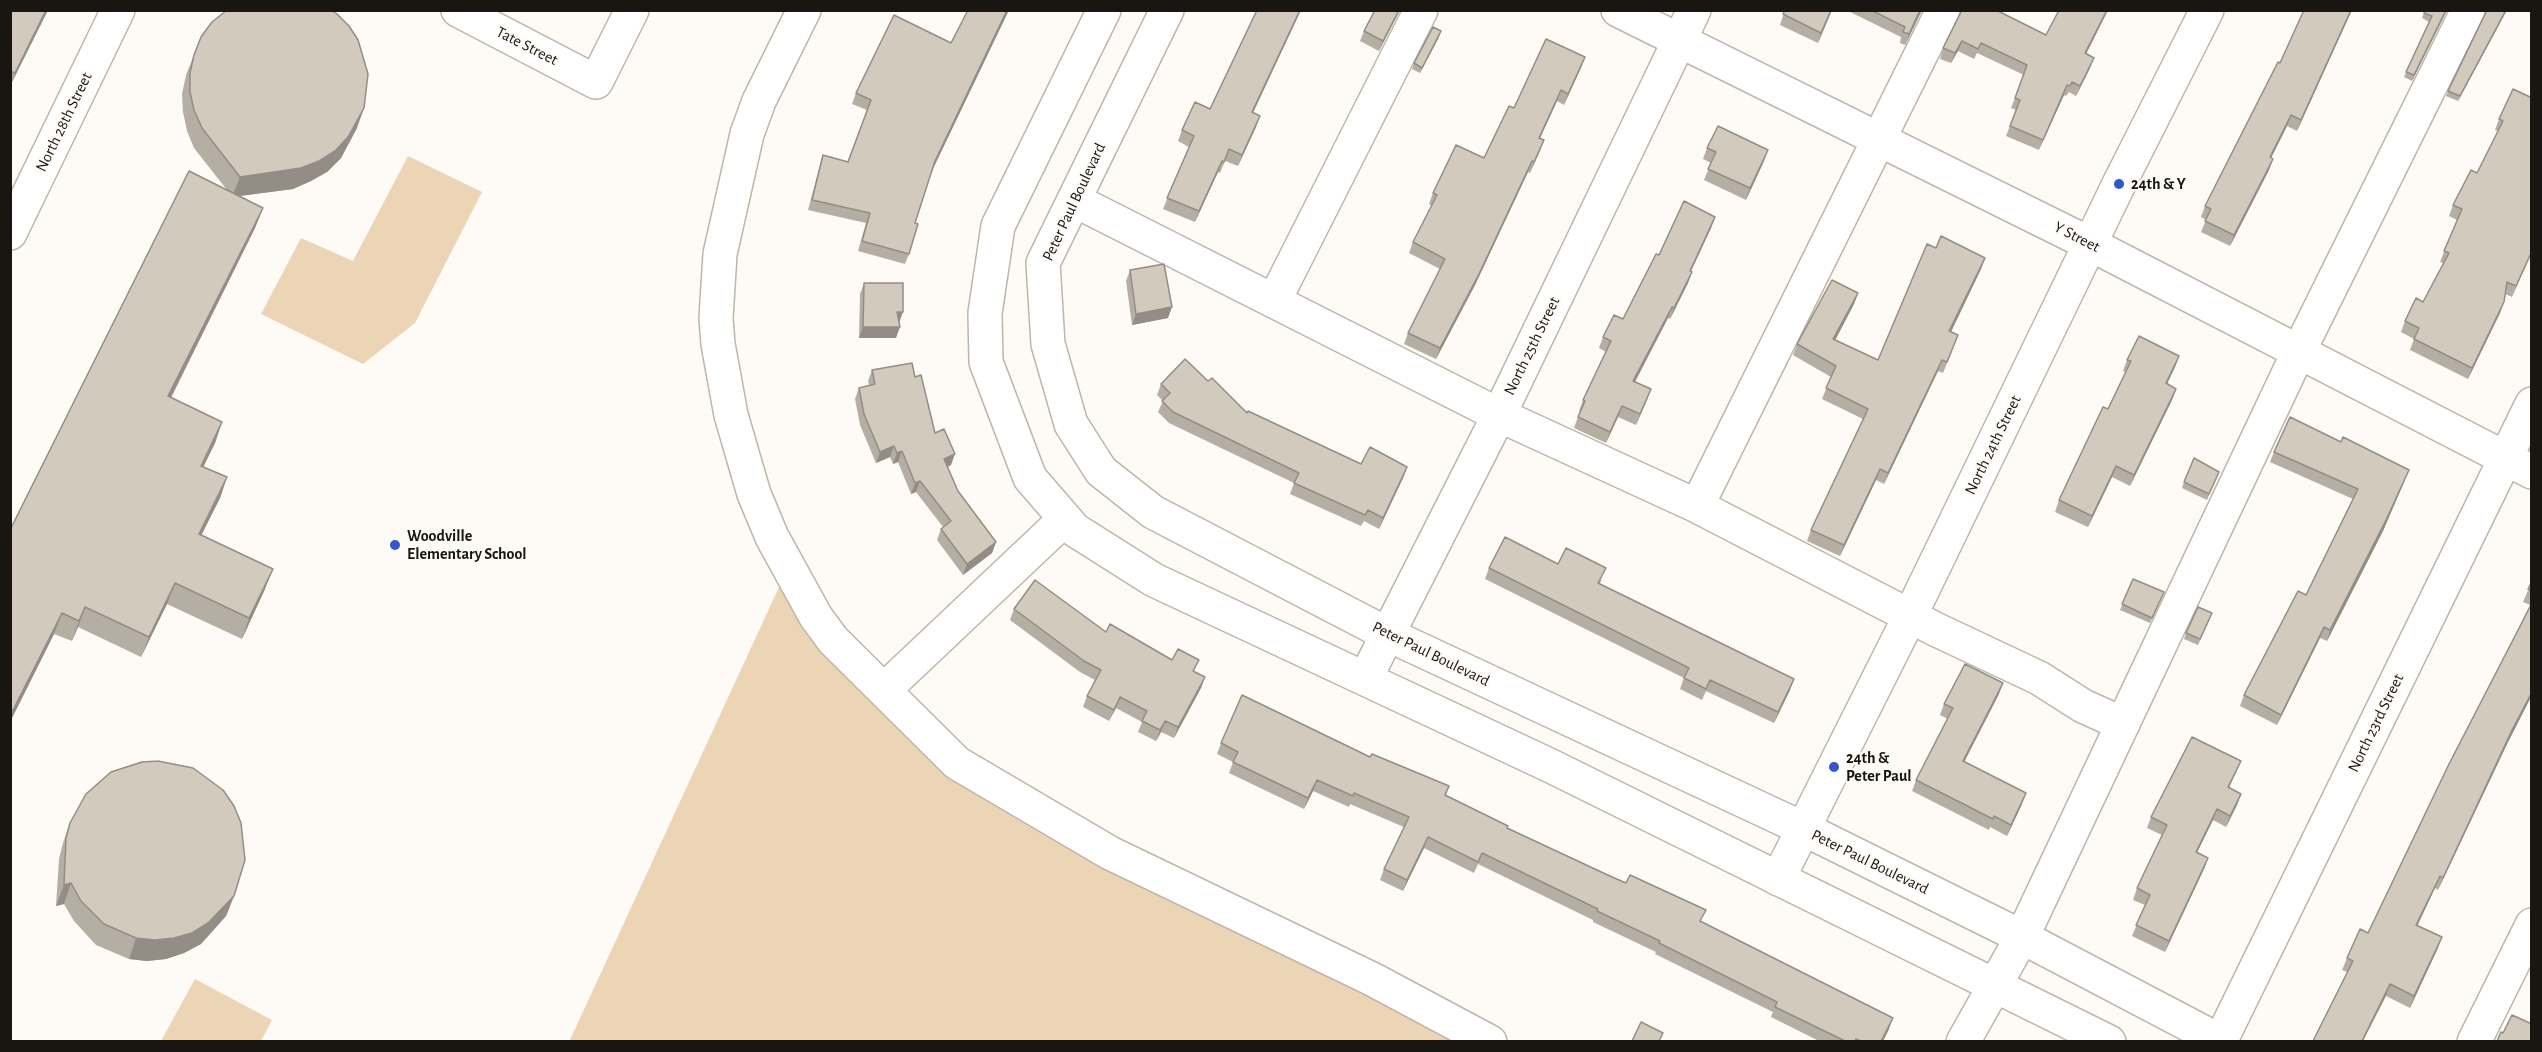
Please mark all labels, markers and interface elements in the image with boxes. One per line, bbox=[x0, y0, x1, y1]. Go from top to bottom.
street label: Tate Street bbox=[493, 22, 561, 70]
street label: North 28th Street bbox=[32, 69, 96, 175]
street label: Peter Paul Boulevard bbox=[1038, 140, 1110, 264]
place label: 24th & Y bbox=[2131, 174, 2186, 194]
marker: 24th & Y bbox=[2112, 177, 2126, 191]
street label: Y Street bbox=[2051, 217, 2103, 257]
street label: North 25th Street bbox=[1500, 294, 1564, 398]
street label: North 24th Street bbox=[1961, 392, 2025, 498]
place label: Woodville Elementary School bbox=[407, 526, 527, 564]
marker: Woodville Elementary School bbox=[388, 538, 402, 552]
street label: Peter Paul Boulevard bbox=[1369, 617, 1493, 691]
street label: North 23rd Street bbox=[2344, 671, 2408, 775]
place label: 24th & Peter Paul bbox=[1846, 748, 1911, 786]
marker: 24th & Peter Paul bbox=[1827, 760, 1841, 774]
street label: Peter Paul Boulevard bbox=[1808, 825, 1932, 899]

